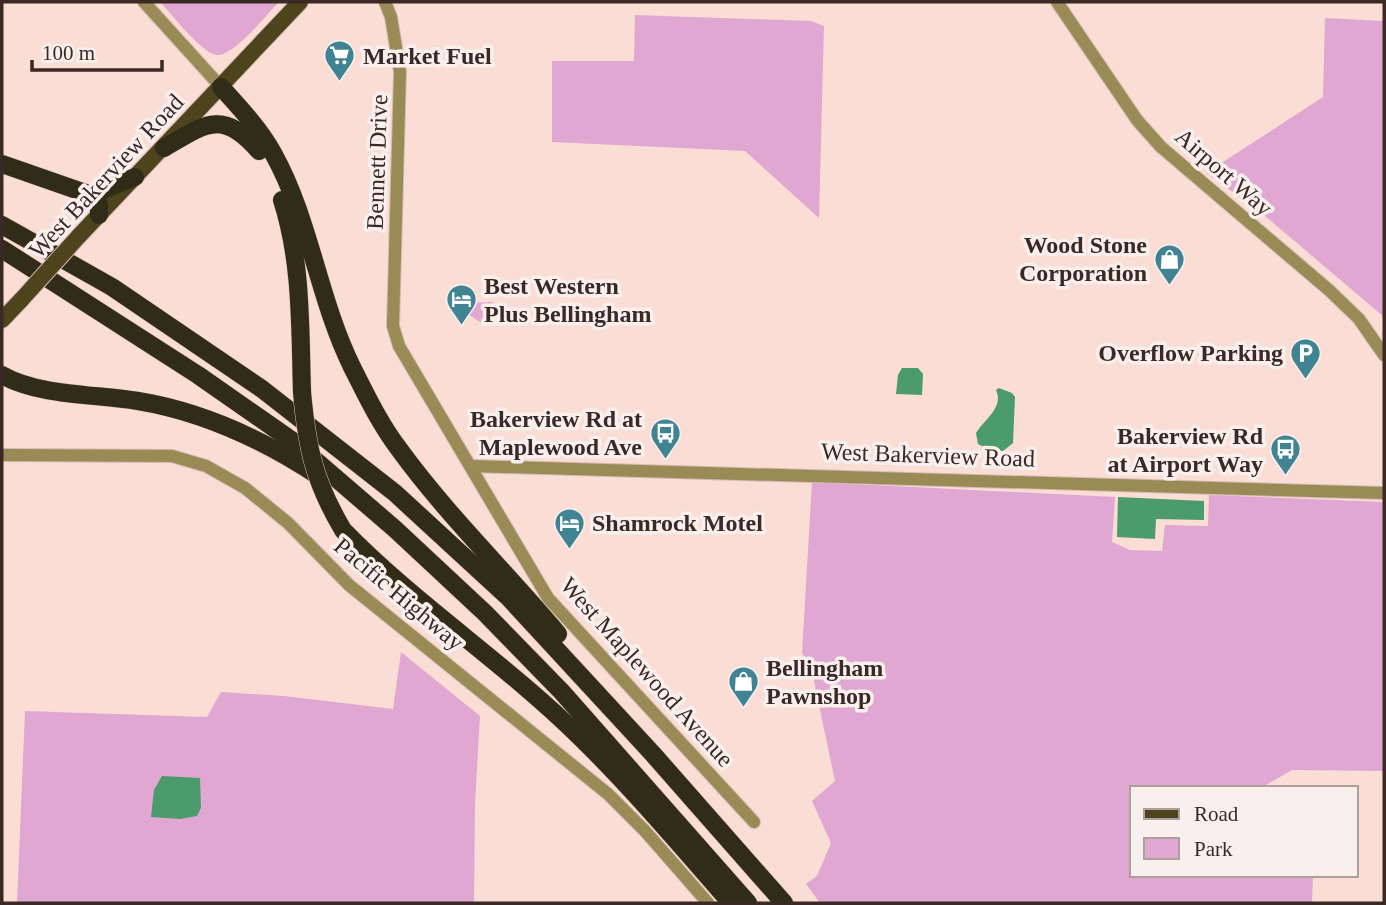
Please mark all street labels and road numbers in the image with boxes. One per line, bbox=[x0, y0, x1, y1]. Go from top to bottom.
street label: West Bakerview Road bbox=[24, 89, 188, 263]
street label: Bennett Drive bbox=[362, 94, 392, 230]
street label: Airport Way bbox=[1170, 123, 1278, 221]
street label: West Bakerview Road bbox=[821, 438, 1035, 472]
street label: Pacific Highway bbox=[329, 532, 469, 656]
street label: West Maplewood Avenue bbox=[555, 572, 739, 772]

